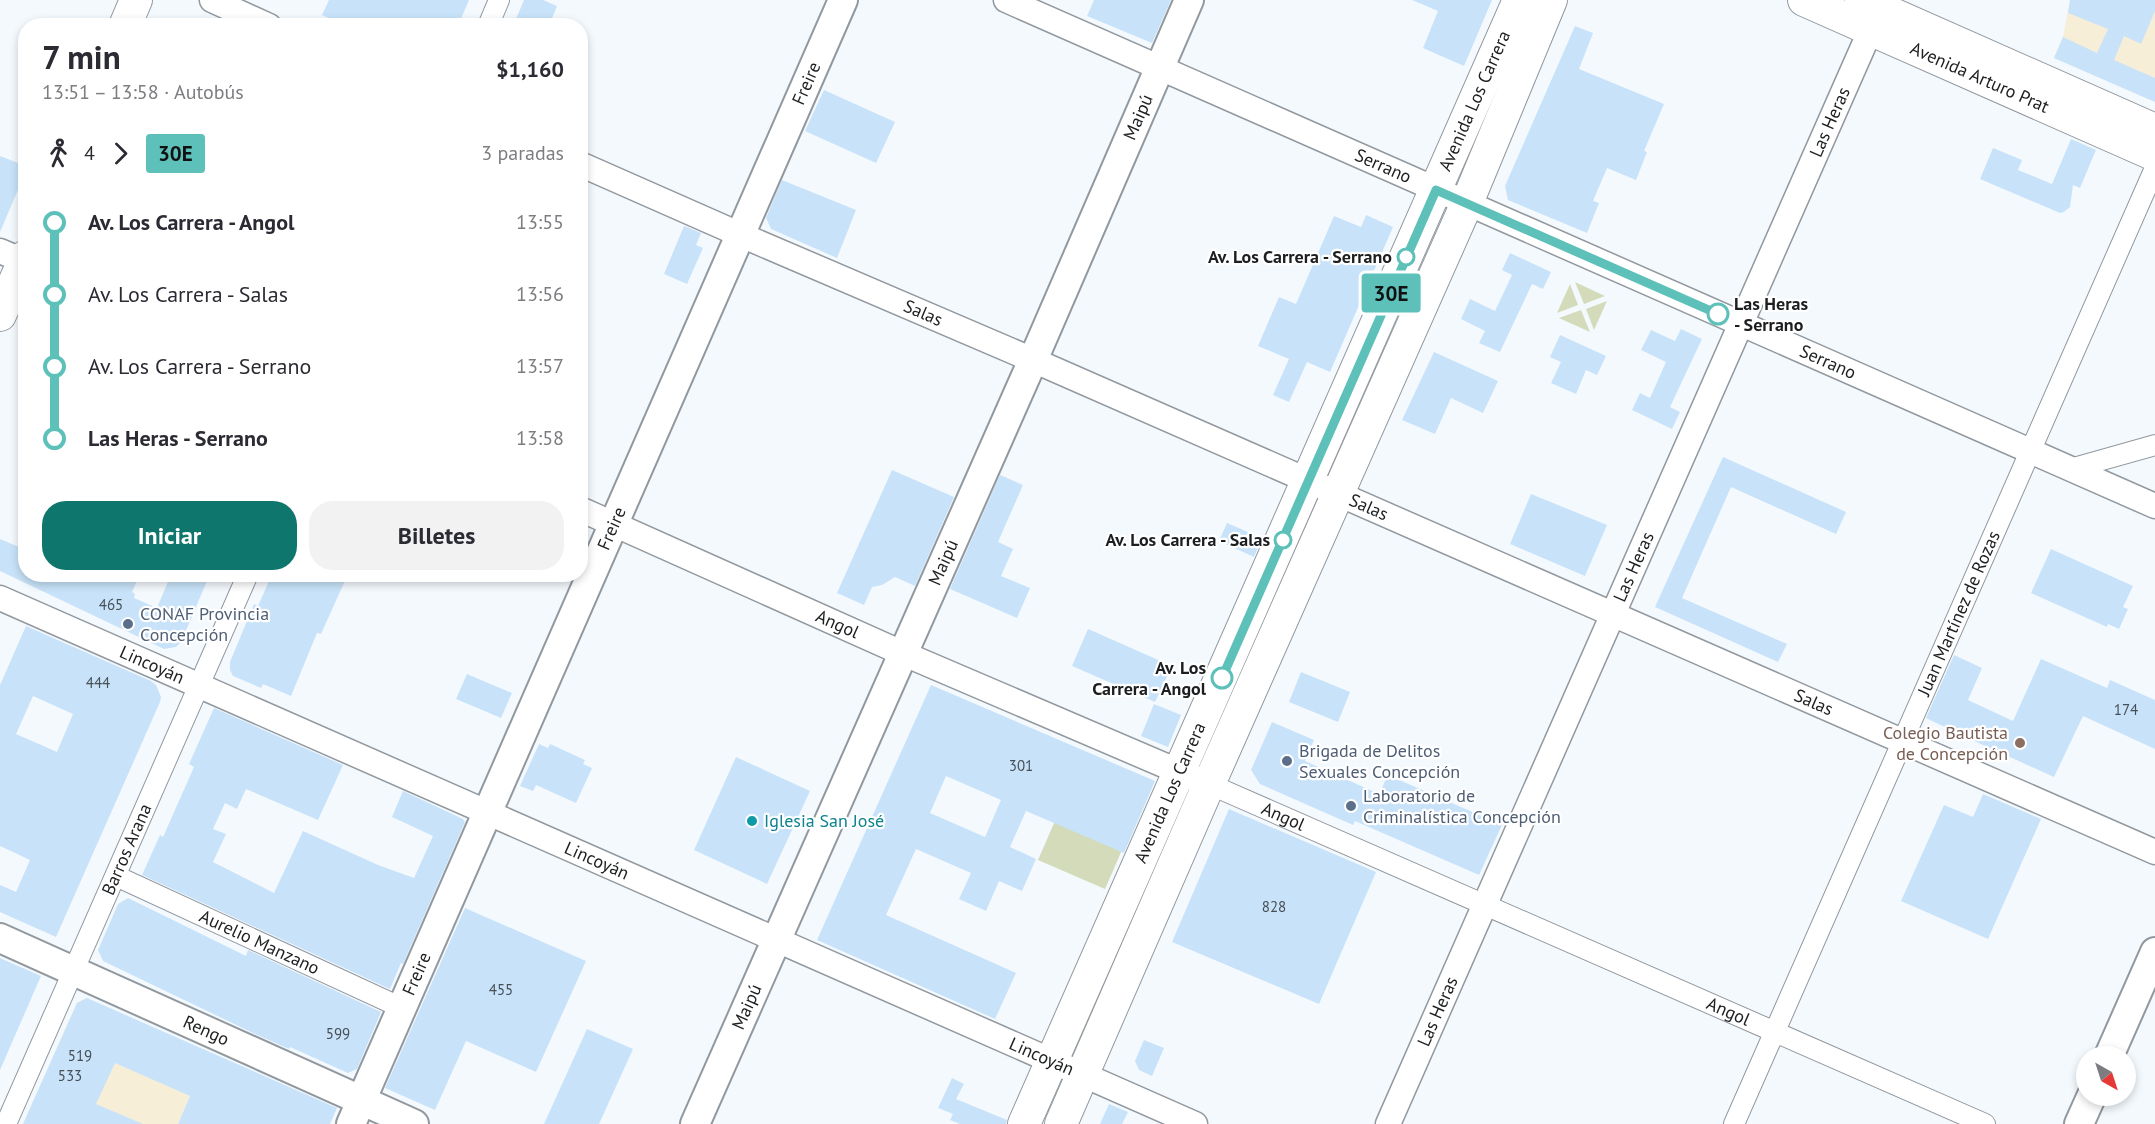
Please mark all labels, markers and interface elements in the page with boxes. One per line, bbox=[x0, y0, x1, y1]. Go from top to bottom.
street label: Avenida Los Carrera bbox=[1433, 27, 1515, 175]
text: 7 min bbox=[42, 35, 121, 78]
street label: Avenida Arturo Prat bbox=[1907, 36, 2053, 118]
text: $1,160 bbox=[496, 55, 564, 83]
street label: Freire bbox=[787, 58, 826, 108]
text: 13:51 – 13:58 · Autobús bbox=[42, 79, 244, 105]
street label: Las Heras bbox=[1804, 83, 1855, 160]
street label: Maipú bbox=[1118, 91, 1158, 143]
icon: walk bbox=[42, 137, 75, 170]
icon: forward bbox=[104, 137, 137, 170]
text: 4 bbox=[84, 140, 95, 166]
text: 30E bbox=[158, 140, 193, 167]
text: 3 paradas bbox=[481, 140, 564, 166]
street label: Serrano bbox=[1351, 143, 1415, 188]
text: Av. Los Carrera - Angol bbox=[88, 208, 294, 236]
text: 13:55 bbox=[516, 209, 564, 235]
place label: Av. Los Carrera - Serrano bbox=[1208, 245, 1392, 268]
marker: Av. Los Carrera - Serrano bbox=[1397, 248, 1415, 266]
line badge: 30E bbox=[1356, 274, 1426, 312]
text: Av. Los Carrera - Salas bbox=[88, 280, 288, 308]
text: 30E bbox=[1374, 280, 1408, 307]
text: 13:56 bbox=[516, 281, 564, 307]
place label: Las Heras - Serrano bbox=[1734, 292, 1808, 336]
street label: Salas bbox=[900, 294, 946, 331]
marker: Las Heras - Serrano bbox=[1707, 303, 1729, 325]
street label: Serrano bbox=[1796, 339, 1860, 384]
text: Av. Los Carrera - Serrano bbox=[88, 352, 311, 380]
text: 13:57 bbox=[516, 353, 564, 379]
text: Las Heras - Serrano bbox=[88, 424, 268, 452]
text: 13:58 bbox=[516, 425, 564, 451]
street label: Salas bbox=[1346, 488, 1392, 525]
button: Iniciar bbox=[42, 501, 297, 570]
button: Billetes bbox=[309, 501, 564, 570]
street label: Freire bbox=[592, 503, 631, 553]
street label: Juan Martínez de Rozas bbox=[1912, 527, 2005, 700]
place label: Av. Los Carrera - Salas bbox=[1105, 528, 1270, 551]
street label: Las Heras bbox=[1608, 528, 1659, 605]
marker: Av. Los Carrera - Salas bbox=[1274, 531, 1292, 549]
street label: Maipú bbox=[923, 536, 963, 589]
house number: 465 bbox=[99, 595, 123, 614]
place label: CONAF Provincia Concepción bbox=[140, 602, 269, 646]
street label: Angol bbox=[812, 604, 864, 644]
marker: CONAF Provincia Concepción bbox=[121, 617, 135, 631]
street label: Lincoyán bbox=[116, 640, 188, 689]
place label: Av. Los Carrera - Angol bbox=[1092, 656, 1207, 700]
marker: Av. Los Carrera - Angol bbox=[1211, 667, 1233, 689]
house number: 444 bbox=[86, 673, 110, 692]
street label: Salas bbox=[1791, 683, 1837, 720]
house number: 174 bbox=[2114, 700, 2138, 719]
street label: Avenida Los Carrera bbox=[1128, 719, 1210, 866]
place label: Colegio Bautista de Concepción bbox=[1883, 721, 2008, 765]
marker: Colegio Bautista de Concepción bbox=[2013, 736, 2027, 750]
place label: Brigada de Delitos Sexuales Concepción bbox=[1299, 739, 1460, 783]
marker: Brigada de Delitos Sexuales Concepción bbox=[1280, 754, 1294, 768]
house number: 301 bbox=[1009, 756, 1033, 775]
place label: Laboratorio de Criminalística Concepción bbox=[1363, 784, 1561, 828]
street label: Angol bbox=[1258, 796, 1309, 836]
marker: Laboratorio de Criminalística Concepción bbox=[1344, 799, 1358, 813]
street label: Barros Arana bbox=[96, 800, 157, 898]
place label: Iglesia San José bbox=[764, 809, 884, 832]
marker: Iglesia San José bbox=[745, 814, 759, 828]
street label: Lincoyán bbox=[561, 836, 633, 885]
house number: 828 bbox=[1262, 897, 1286, 916]
street label: Aurelio Manzano bbox=[196, 904, 323, 979]
street label: Freire bbox=[397, 948, 436, 999]
street label: Las Heras bbox=[1412, 973, 1463, 1050]
house number: 455 bbox=[489, 980, 513, 999]
street label: Maipú bbox=[726, 980, 766, 1033]
street label: Angol bbox=[1703, 992, 1754, 1031]
street label: Rengo bbox=[180, 1010, 233, 1051]
house number: 599 bbox=[326, 1024, 350, 1043]
street label: Lincoyán bbox=[1006, 1032, 1078, 1080]
house number: 519 bbox=[68, 1046, 92, 1065]
north arrow bbox=[2076, 1046, 2136, 1106]
map controls bbox=[2076, 1046, 2136, 1106]
house number: 533 bbox=[58, 1066, 82, 1085]

